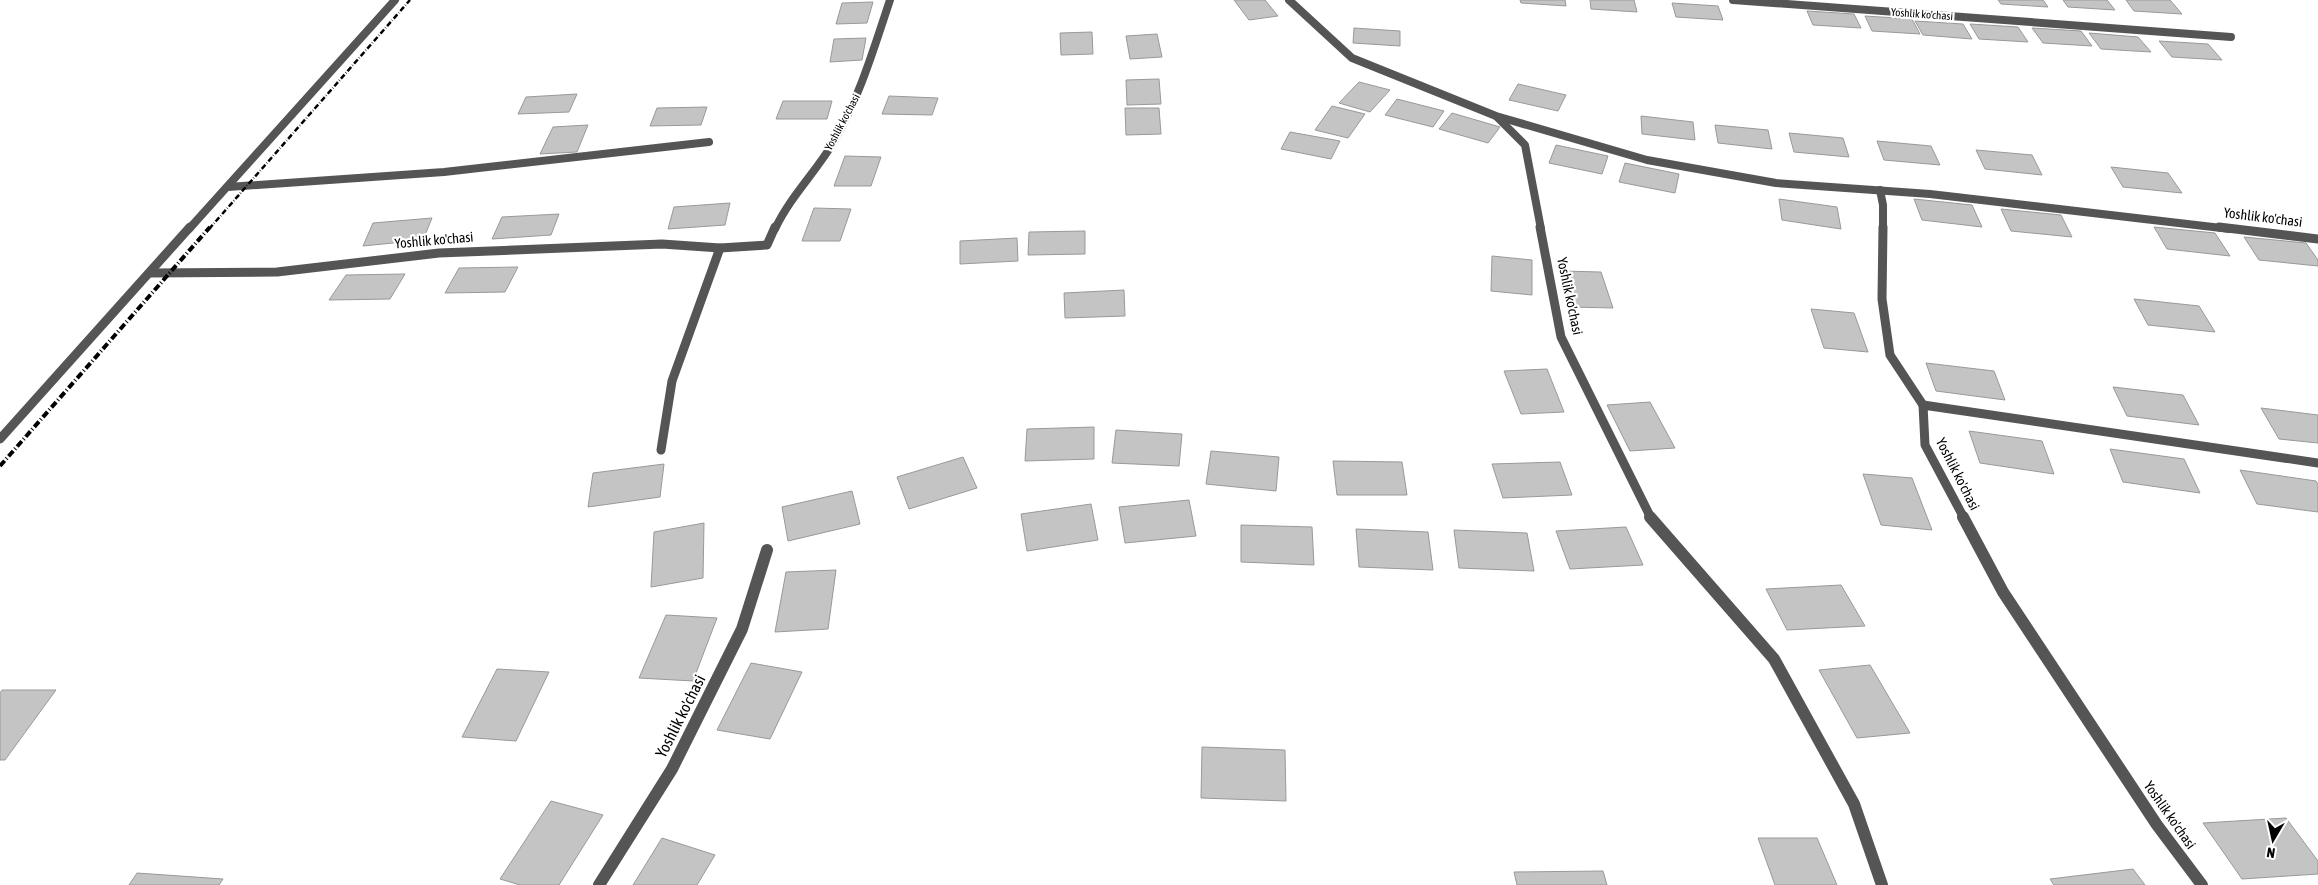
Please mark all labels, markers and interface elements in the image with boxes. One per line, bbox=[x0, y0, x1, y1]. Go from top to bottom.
street label: Yoshlik ko'chasi bbox=[1891, 6, 1953, 22]
street label: Yoshlik ko'chasi bbox=[822, 92, 862, 152]
street label: Yoshlik ko'chasi bbox=[2223, 204, 2303, 230]
street label: Yoshlik ko'chasi bbox=[394, 229, 474, 251]
street label: Yoshlik ko'chasi bbox=[1554, 256, 1586, 336]
street label: Yoshlik ko'chasi bbox=[1933, 435, 1983, 513]
street label: Yoshlik ko'chasi bbox=[651, 672, 709, 760]
street label: Yoshlik ko'chasi bbox=[2141, 778, 2199, 852]
north arrow bbox=[2248, 815, 2298, 865]
text: N bbox=[2266, 844, 2276, 861]

